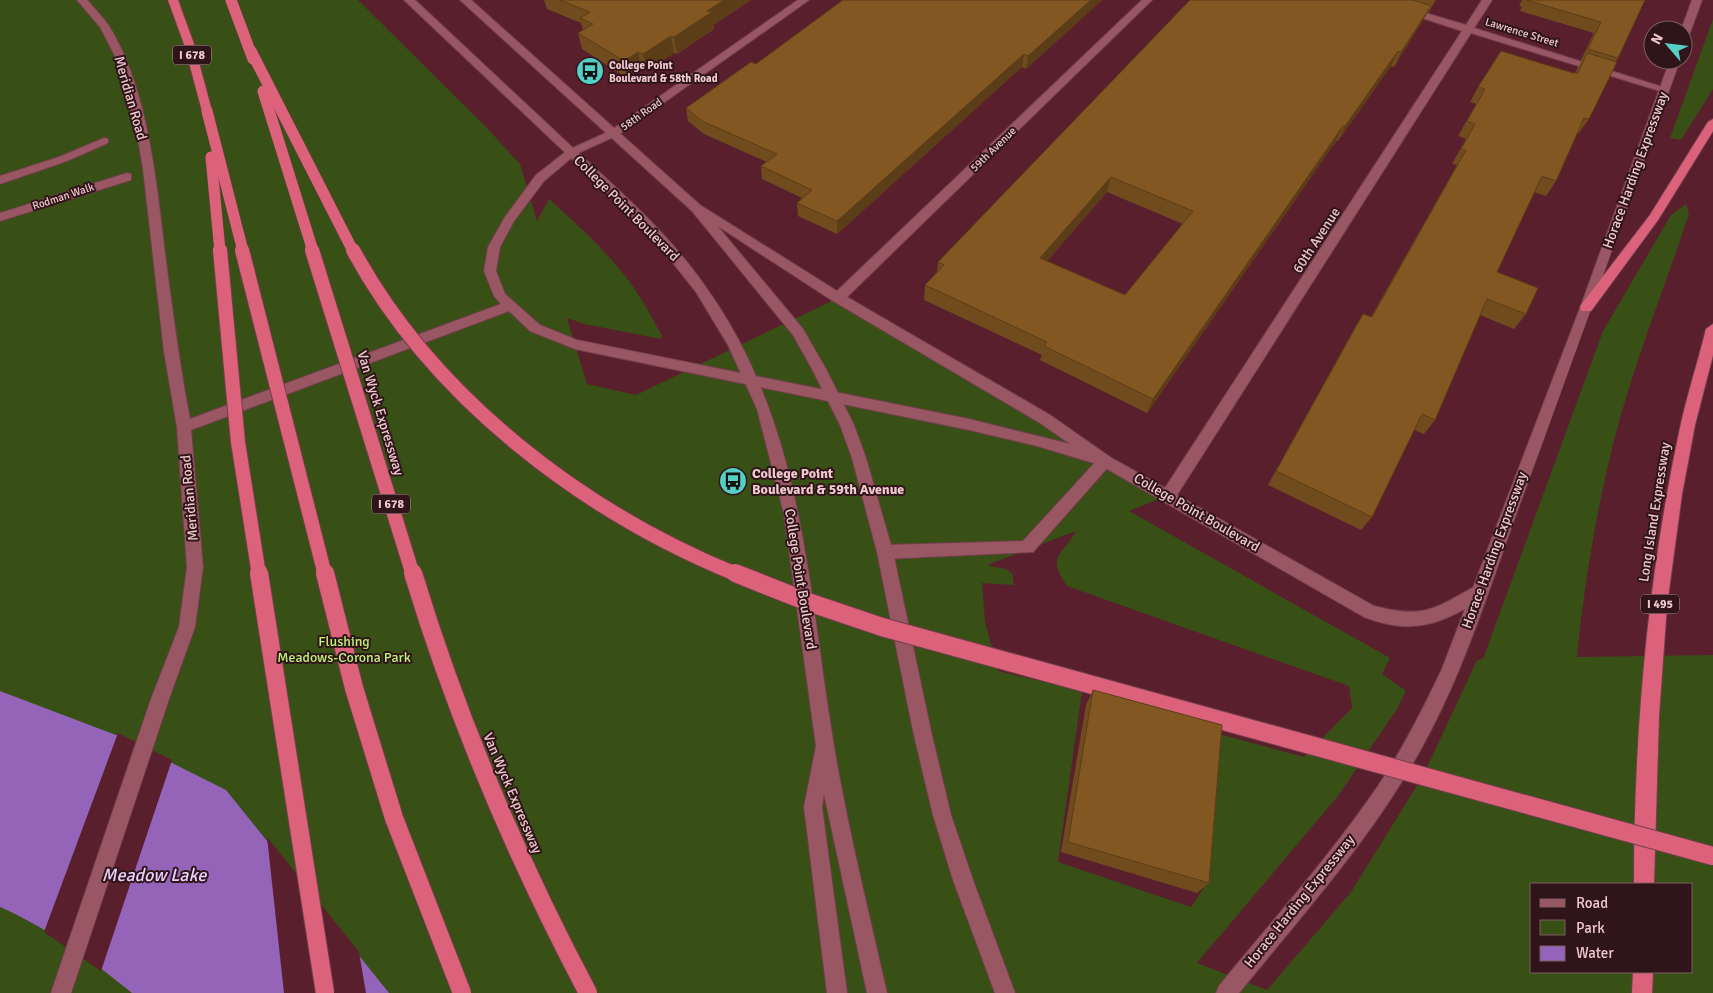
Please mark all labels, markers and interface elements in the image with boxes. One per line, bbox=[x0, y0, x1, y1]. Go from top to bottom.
street label: Lawrence Street bbox=[1484, 15, 1560, 50]
north arrow bbox=[1643, 20, 1693, 70]
text: N bbox=[1647, 31, 1667, 47]
road number: I 678 bbox=[173, 46, 211, 64]
street label: Meridian Road bbox=[110, 54, 151, 142]
bus stop icon: College Point Boulevard & 58th Road bbox=[575, 56, 605, 86]
place label: College Point Boulevard & 58th Road bbox=[609, 59, 718, 85]
street label: Horace Harding Expressway bbox=[1599, 89, 1672, 251]
street label: 58th Road bbox=[618, 95, 665, 133]
street label: 59th Avenue bbox=[968, 124, 1019, 174]
street label: College Point Boulevard bbox=[570, 152, 683, 265]
street label: Rodman Walk bbox=[31, 180, 96, 213]
street label: 60th Avenue bbox=[1289, 204, 1344, 276]
street label: Van Wyck Expressway bbox=[353, 349, 408, 478]
street label: Long Island Expressway bbox=[1635, 441, 1674, 583]
street label: Meridian Road bbox=[177, 454, 202, 542]
place label: College Point Boulevard & 59th Avenue bbox=[752, 465, 904, 498]
bus stop icon: College Point Boulevard & 59th Avenue bbox=[718, 466, 748, 496]
street label: College Point Boulevard bbox=[1131, 469, 1263, 555]
street label: Horace Harding Expressway bbox=[1458, 469, 1531, 631]
road number: I 678 bbox=[372, 494, 410, 514]
street label: College Point Boulevard bbox=[781, 507, 820, 651]
road number: I 495 bbox=[1641, 594, 1679, 614]
park label: Flushing Meadows-Corona Park bbox=[277, 633, 411, 666]
street label: Van Wyck Expressway bbox=[479, 730, 546, 857]
street label: Horace Harding Expressway bbox=[1241, 831, 1358, 971]
water label: Meadow Lake bbox=[102, 864, 207, 886]
legend bbox=[1530, 883, 1693, 973]
text: Road bbox=[1576, 894, 1608, 912]
text: Park bbox=[1576, 919, 1605, 937]
text: Water bbox=[1576, 944, 1614, 962]

